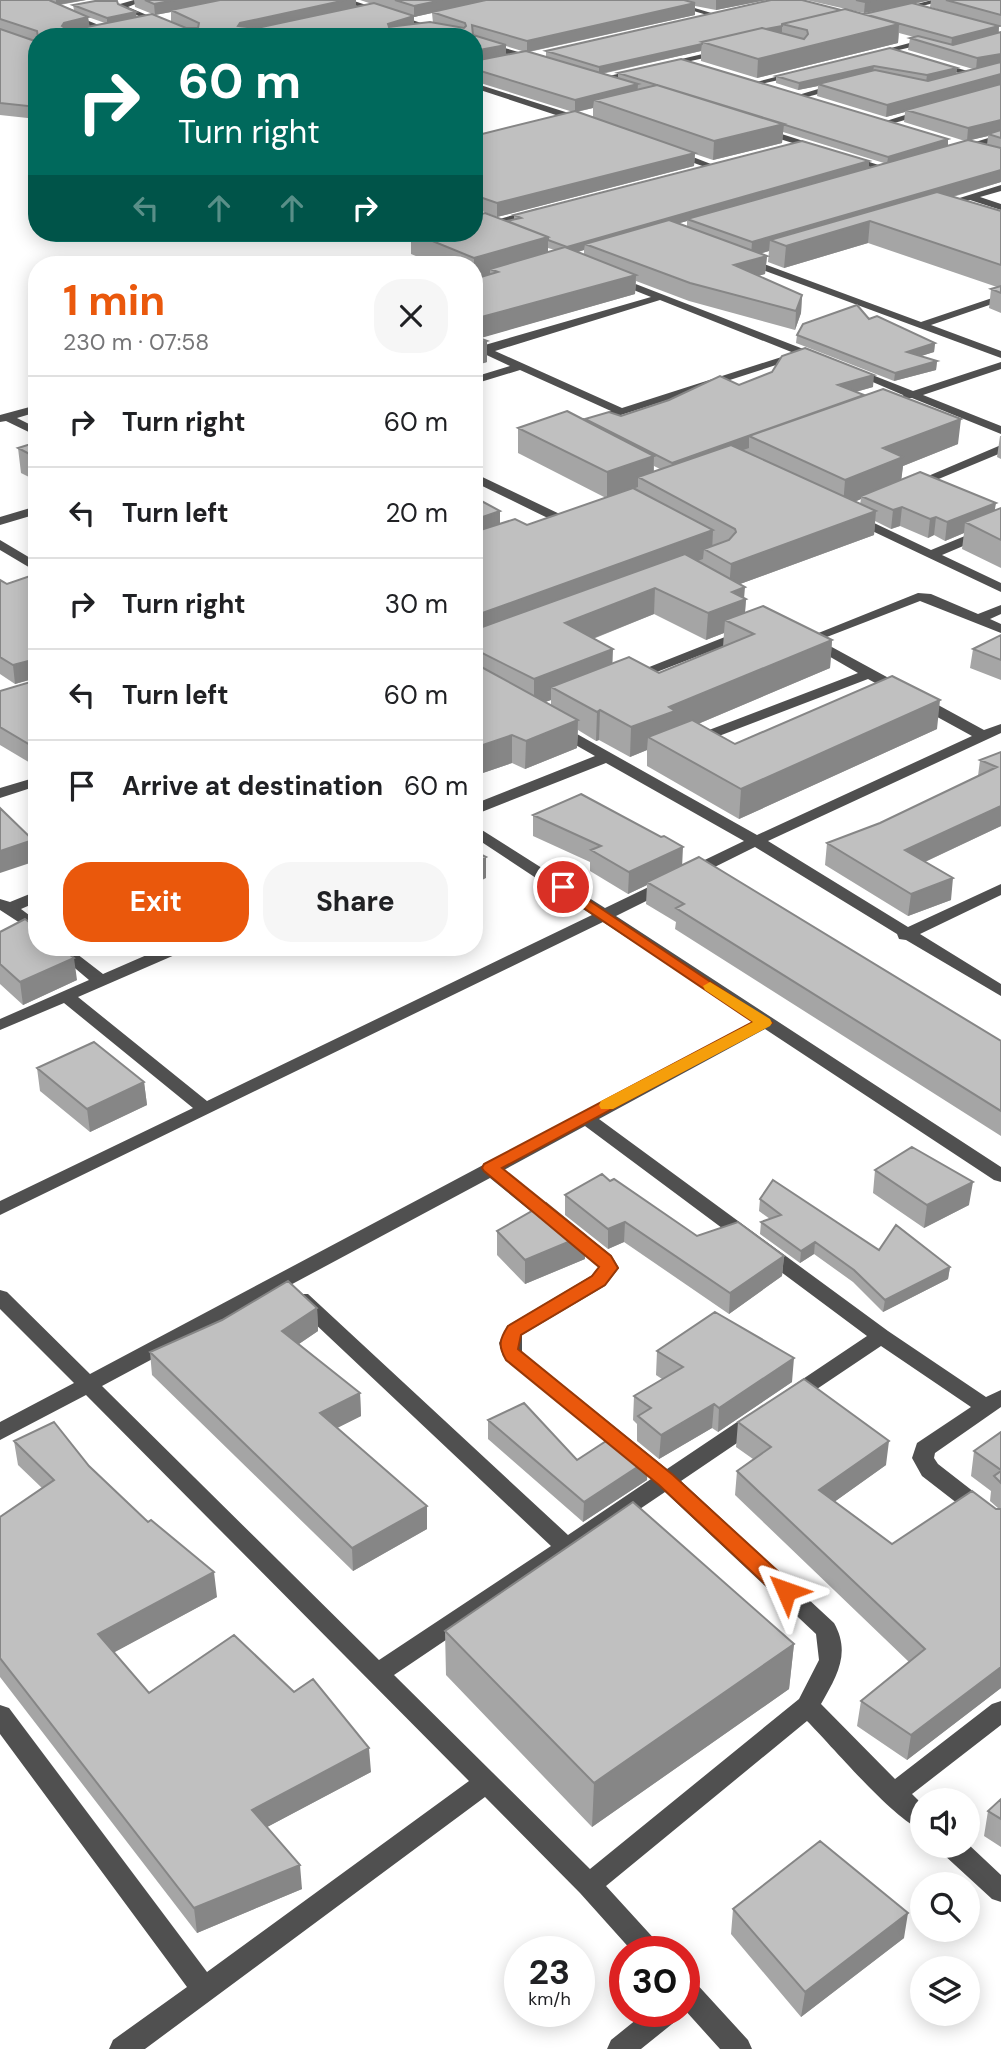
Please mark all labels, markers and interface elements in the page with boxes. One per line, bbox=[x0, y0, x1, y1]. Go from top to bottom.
text: 60 m bbox=[178, 49, 301, 113]
icon: right bbox=[63, 56, 154, 147]
text: Turn right bbox=[178, 111, 320, 153]
icon: left bbox=[127, 189, 165, 227]
icon: ahead bbox=[200, 189, 238, 227]
icon: ahead bbox=[273, 189, 311, 227]
icon: right bbox=[346, 189, 384, 227]
text: 1 min bbox=[63, 273, 165, 328]
button: close bbox=[374, 279, 448, 353]
text: 230 m · 07:58 bbox=[63, 327, 209, 357]
icon: right bbox=[63, 403, 101, 441]
text: Turn right bbox=[122, 405, 246, 439]
text: 60 m bbox=[384, 405, 448, 439]
icon: left bbox=[63, 494, 101, 532]
text: Turn left bbox=[122, 496, 229, 530]
text: 20 m bbox=[385, 496, 448, 530]
icon: right bbox=[63, 585, 101, 623]
text: Turn right bbox=[122, 587, 246, 621]
text: 30 m bbox=[385, 587, 448, 621]
icon: left bbox=[63, 676, 101, 714]
text: Turn left bbox=[122, 678, 229, 712]
text: 60 m bbox=[384, 678, 448, 712]
icon: arrive bbox=[63, 767, 101, 805]
text: Arrive at destination bbox=[122, 769, 383, 803]
text: 60 m bbox=[404, 769, 468, 803]
pin bbox=[533, 857, 593, 917]
button: Exit bbox=[63, 862, 249, 942]
button: Share bbox=[263, 862, 448, 942]
icon: arrive bbox=[544, 868, 582, 906]
position arrow bbox=[749, 1554, 823, 1628]
map controls bbox=[910, 1788, 980, 2026]
button: sound bbox=[910, 1788, 980, 1858]
button: search bbox=[910, 1872, 980, 1942]
speed limit sign: 30 bbox=[609, 1936, 700, 2027]
text: 23 bbox=[529, 1949, 570, 1995]
button: layers bbox=[910, 1956, 980, 2026]
text: km/h bbox=[528, 1987, 571, 2011]

